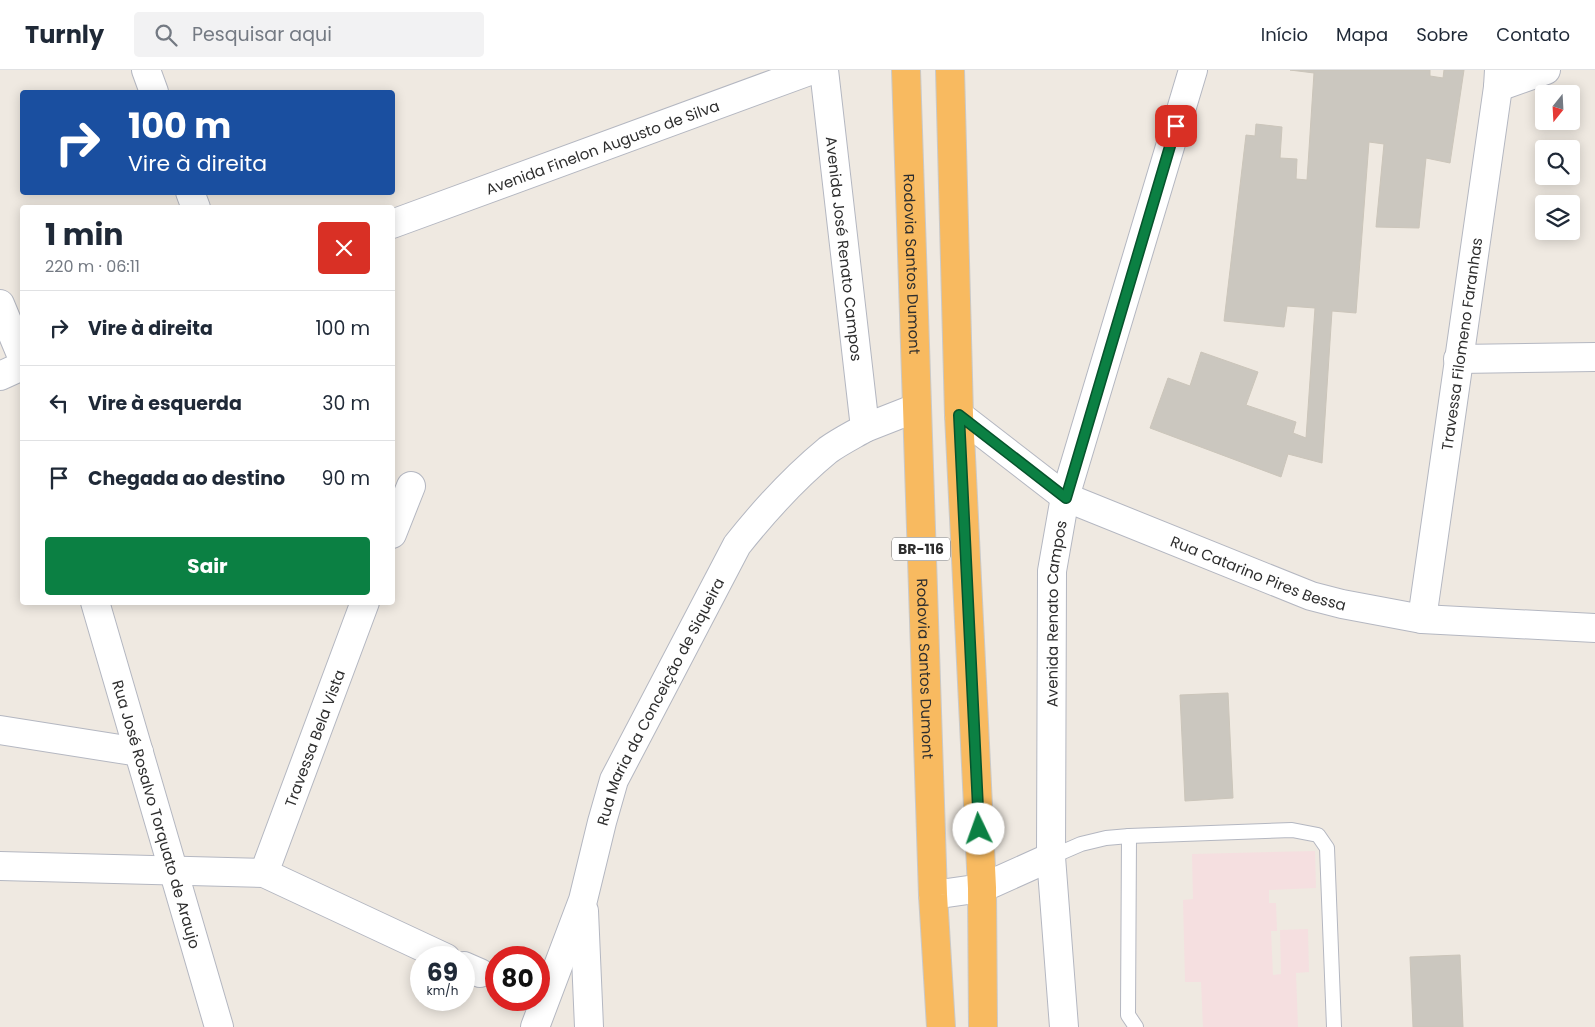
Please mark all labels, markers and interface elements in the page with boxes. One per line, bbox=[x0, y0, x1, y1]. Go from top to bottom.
search box bbox=[134, 12, 484, 57]
text: Turnly bbox=[25, 18, 104, 51]
icon: search bbox=[152, 21, 180, 49]
text: Pesquisar aqui bbox=[192, 21, 332, 48]
text: Início bbox=[1261, 22, 1308, 47]
text: Mapa bbox=[1336, 22, 1388, 47]
text: Sobre bbox=[1416, 22, 1468, 47]
text: Contato bbox=[1496, 22, 1570, 47]
north arrow bbox=[1535, 85, 1580, 130]
map controls bbox=[1535, 85, 1580, 240]
street label: Avenida Finelon Augusto de Silva bbox=[483, 94, 722, 199]
text: 100 m bbox=[128, 101, 231, 150]
pin bbox=[1155, 105, 1197, 147]
icon: right bbox=[45, 110, 110, 175]
icon: arrive bbox=[1162, 112, 1190, 140]
street label: Avenida José Renato Campos bbox=[821, 135, 868, 363]
button: search bbox=[1535, 140, 1580, 185]
text: Vire à direita bbox=[128, 148, 267, 179]
street label: Rodovia Santos Dumont bbox=[899, 173, 926, 355]
button: layers bbox=[1535, 195, 1580, 240]
text: 1 min bbox=[45, 213, 123, 256]
button: close bbox=[318, 222, 370, 274]
street label: Travessa Filomeno Faranhas bbox=[1436, 236, 1487, 452]
text: 220 m · 06:11 bbox=[45, 255, 140, 278]
icon: right bbox=[45, 314, 73, 342]
text: Vire à direita bbox=[88, 315, 213, 342]
text: 100 m bbox=[315, 315, 370, 342]
icon: left bbox=[45, 389, 73, 417]
text: Vire à esquerda bbox=[88, 390, 242, 417]
text: 30 m bbox=[322, 390, 370, 417]
icon: arrive bbox=[45, 464, 73, 492]
text: Chegada ao destino bbox=[88, 465, 285, 492]
text: 90 m bbox=[321, 465, 370, 492]
street label: Avenida Renato Campos bbox=[1041, 519, 1071, 707]
street label: Rua Catarino Pires Bessa bbox=[1168, 530, 1348, 615]
button: Sair bbox=[45, 537, 370, 595]
road number: BR-116 bbox=[892, 538, 950, 560]
street label: Rua Maria da Conceição de Siqueira bbox=[591, 574, 729, 828]
street label: Rodovia Santos Dumont bbox=[912, 578, 939, 759]
street label: Travessa Bela Vista bbox=[279, 666, 349, 810]
street label: Rua José Rosalvo Torquato de Araujo bbox=[108, 677, 206, 951]
position arrow bbox=[952, 802, 1004, 854]
speed limit sign: 80 bbox=[485, 946, 550, 1011]
text: 69 bbox=[427, 955, 458, 990]
text: km/h bbox=[427, 982, 458, 999]

